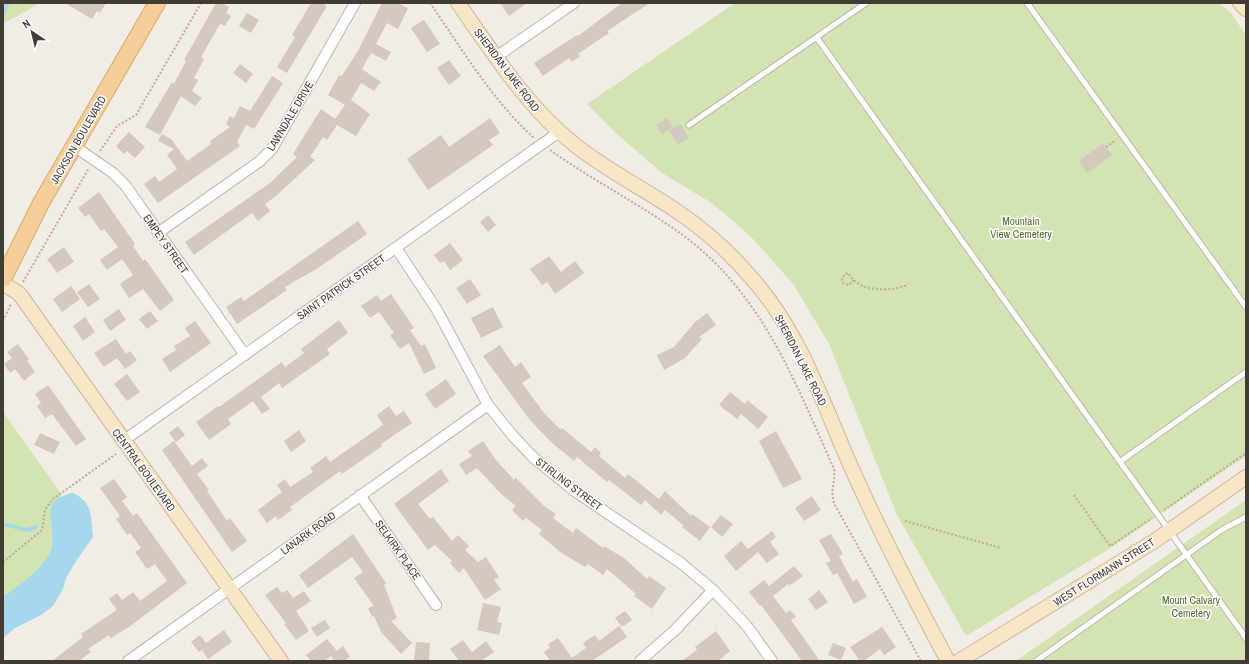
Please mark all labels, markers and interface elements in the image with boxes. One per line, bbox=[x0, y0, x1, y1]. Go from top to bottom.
north arrow bbox=[12, 12, 52, 52]
text: N bbox=[20, 16, 33, 31]
street label: SHERIDAN LAKE ROAD bbox=[471, 26, 543, 114]
street label: LAWNDALE DRIVE bbox=[264, 78, 316, 154]
street label: JACKSON BOULEVARD bbox=[47, 93, 109, 187]
street label: EMPEY STREET bbox=[140, 212, 192, 277]
park label: Mountain View Cemetery bbox=[990, 214, 1052, 241]
street label: SAINT PATRICK STREET bbox=[294, 251, 388, 323]
street label: SHERIDAN LAKE ROAD bbox=[772, 312, 830, 408]
street label: CENTRAL BOULEVARD bbox=[109, 426, 179, 514]
street label: STIRLING STREET bbox=[533, 454, 605, 514]
street label: LANARK ROAD bbox=[278, 508, 338, 558]
street label: SELKIRK PLACE bbox=[372, 517, 424, 583]
street label: WEST FLORMANN STREET bbox=[1051, 535, 1158, 609]
park label: Mount Calvary Cemetery bbox=[1162, 593, 1221, 620]

